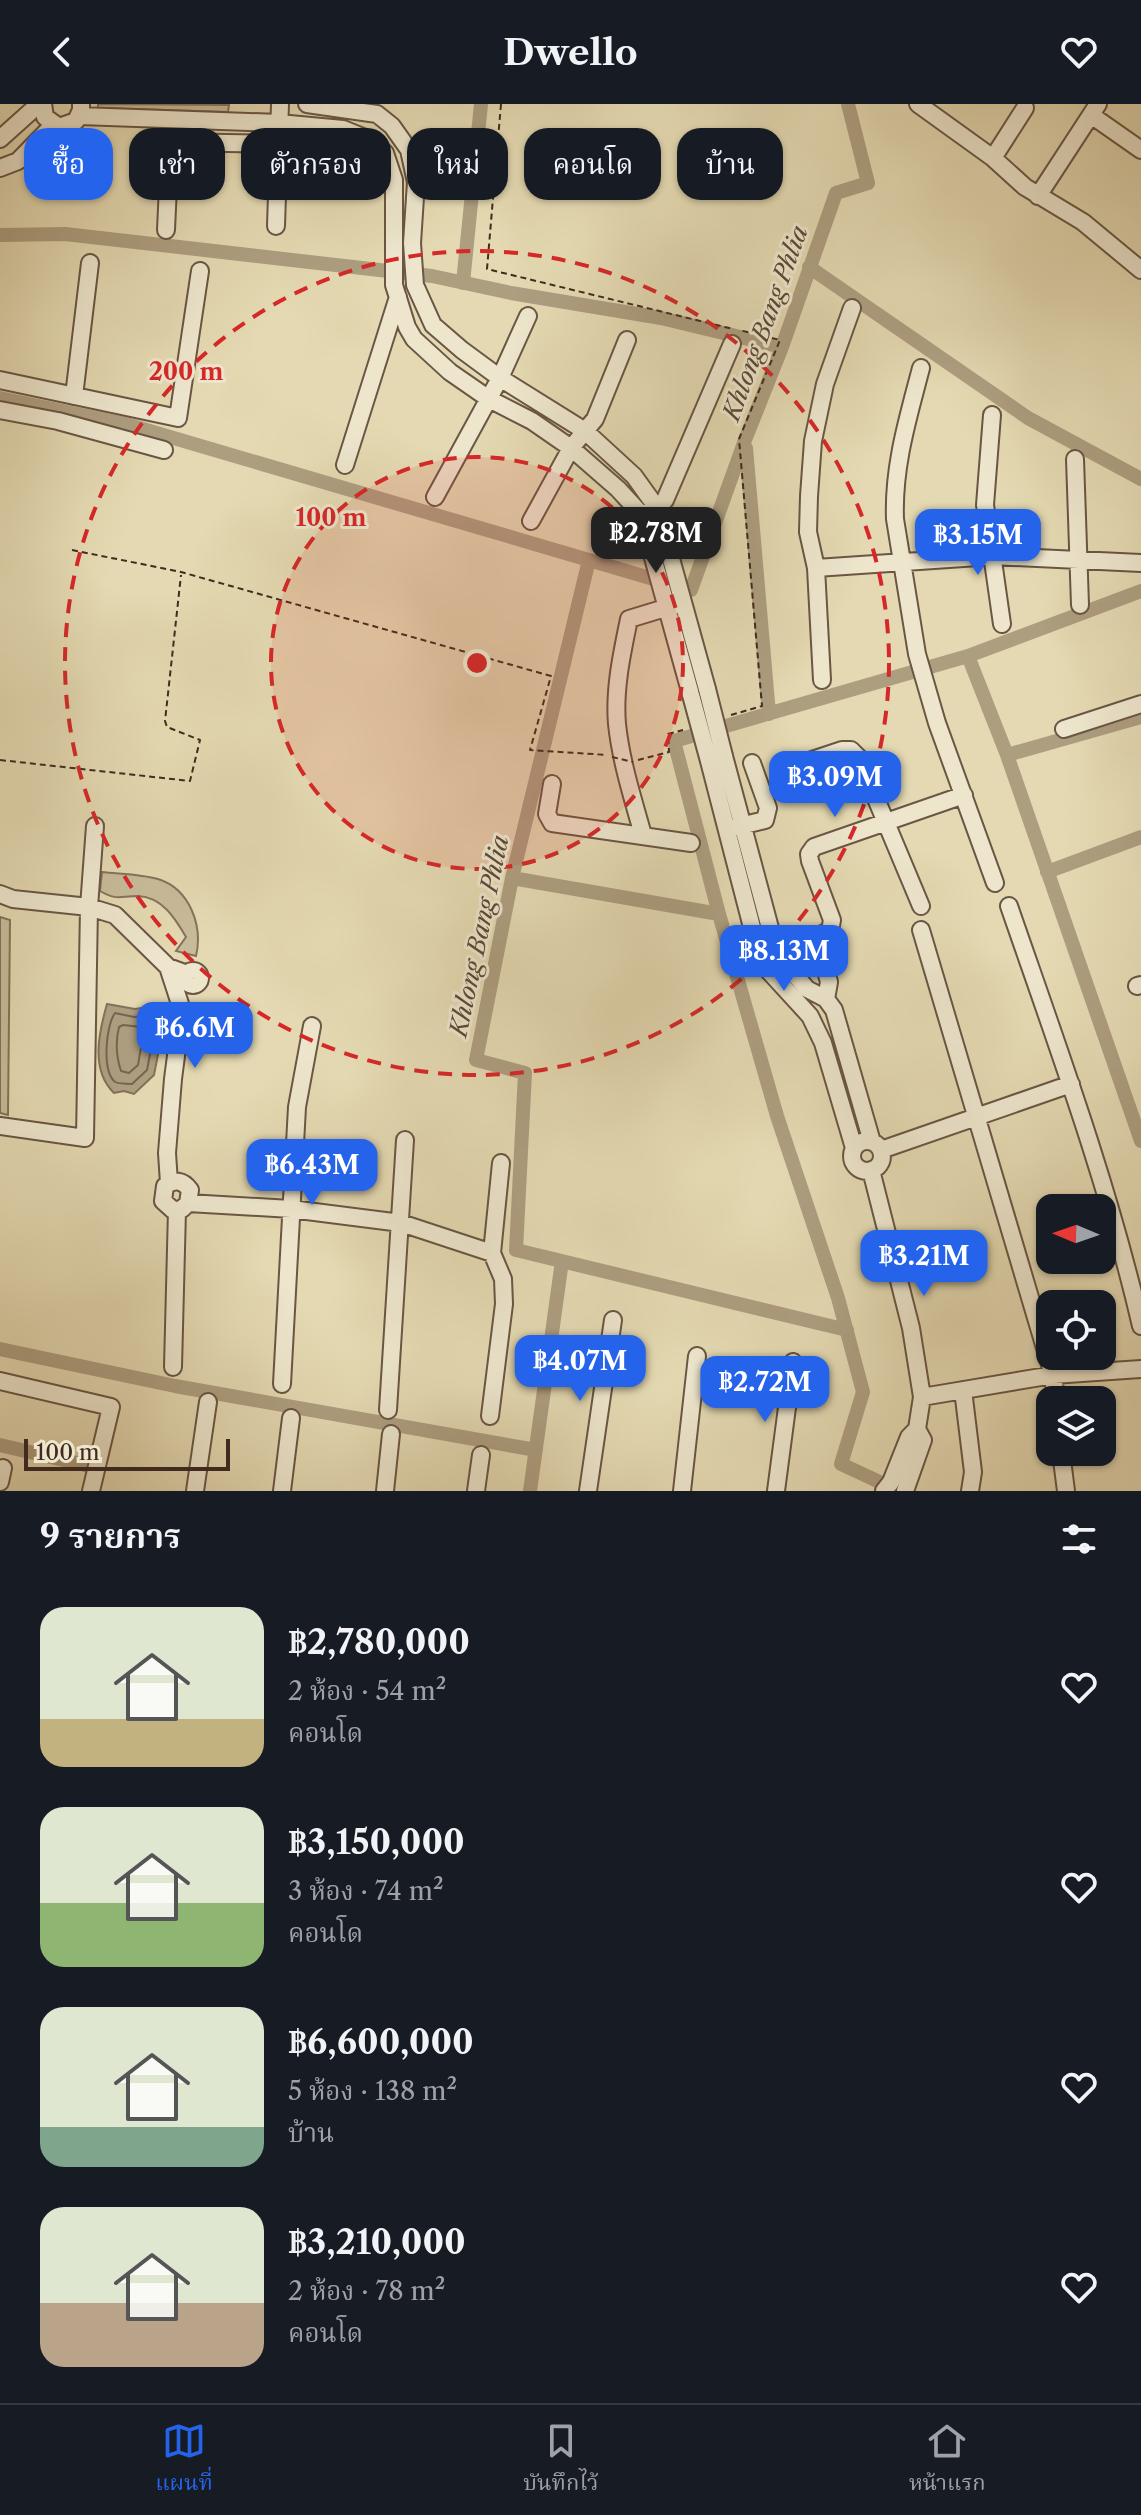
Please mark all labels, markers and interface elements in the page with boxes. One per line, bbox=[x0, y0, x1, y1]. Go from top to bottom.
icon: back bbox=[40, 30, 84, 74]
text: Dwello bbox=[503, 30, 638, 74]
icon: heart bbox=[1057, 30, 1101, 74]
chip: ซื้อ bbox=[24, 128, 113, 200]
chip: เช่า bbox=[129, 128, 225, 200]
chip: ตัวกรอง bbox=[241, 128, 391, 200]
chip: ใหม่ bbox=[407, 128, 508, 200]
chip: คอนโด bbox=[524, 128, 661, 200]
chip: บ้าน bbox=[677, 128, 783, 200]
water label: Khlong Bang Phlia bbox=[716, 222, 814, 426]
text: 200 m bbox=[149, 357, 223, 386]
text: 100 m bbox=[295, 503, 367, 532]
pin: ฿2.78M bbox=[591, 507, 721, 575]
pin: ฿3.15M bbox=[913, 509, 1043, 577]
text: ฿2.78M bbox=[609, 517, 703, 549]
text: ฿3.15M bbox=[933, 519, 1023, 551]
centre of rings bbox=[463, 649, 491, 677]
pin: ฿3.09M bbox=[770, 751, 900, 819]
text: ฿3.09M bbox=[787, 761, 883, 793]
water label: Khlong Bang Phlia bbox=[443, 833, 514, 1041]
pin: ฿8.13M bbox=[719, 925, 849, 993]
text: ฿8.13M bbox=[738, 935, 830, 967]
pin: ฿6.6M bbox=[139, 1002, 251, 1070]
text: ฿6.6M bbox=[155, 1012, 235, 1044]
pin: ฿6.43M bbox=[247, 1139, 377, 1207]
text: ฿6.43M bbox=[265, 1149, 359, 1181]
north arrow bbox=[1036, 1194, 1116, 1274]
map controls bbox=[1036, 1194, 1116, 1466]
pin: ฿3.21M bbox=[859, 1230, 989, 1298]
text: ฿3.21M bbox=[878, 1240, 970, 1272]
button: locate bbox=[1036, 1290, 1116, 1370]
pin: ฿4.07M bbox=[515, 1335, 645, 1403]
text: ฿4.07M bbox=[533, 1345, 627, 1377]
pin: ฿2.72M bbox=[700, 1356, 830, 1424]
text: ฿2.72M bbox=[718, 1366, 812, 1398]
button: layers bbox=[1036, 1386, 1116, 1466]
scale bar bbox=[24, 1435, 230, 1471]
text: 100 m bbox=[36, 1439, 99, 1466]
text: 9 รายการ bbox=[40, 1515, 181, 1557]
icon: filters bbox=[1057, 1517, 1101, 1561]
text: ฿2,780,000 bbox=[288, 1621, 470, 1663]
icon: home bbox=[104, 1639, 200, 1735]
icon: heart bbox=[1057, 1665, 1101, 1709]
text: 2 ห้อง · 54 m² bbox=[288, 1675, 446, 1707]
text: คอนโด bbox=[288, 1717, 363, 1749]
text: ฿3,150,000 bbox=[288, 1821, 465, 1863]
icon: home bbox=[104, 1839, 200, 1935]
icon: heart bbox=[1057, 1865, 1101, 1909]
text: 3 ห้อง · 74 m² bbox=[288, 1875, 444, 1907]
text: คอนโด bbox=[288, 1917, 363, 1949]
text: ฿6,600,000 bbox=[288, 2021, 474, 2063]
icon: home bbox=[104, 2039, 200, 2135]
icon: heart bbox=[1057, 2065, 1101, 2109]
text: 5 ห้อง · 138 m² bbox=[288, 2075, 457, 2107]
text: บ้าน bbox=[288, 2117, 334, 2149]
text: ฿3,210,000 bbox=[288, 2221, 466, 2263]
icon: home bbox=[104, 2239, 200, 2335]
icon: heart bbox=[1057, 2265, 1101, 2309]
text: 2 ห้อง · 78 m² bbox=[288, 2275, 445, 2307]
text: คอนโด bbox=[288, 2317, 363, 2349]
tab: แผนที่ bbox=[155, 2419, 213, 2502]
tab: บันทึกไว้ bbox=[523, 2419, 598, 2502]
tab: หน้าแรก bbox=[909, 2419, 986, 2502]

